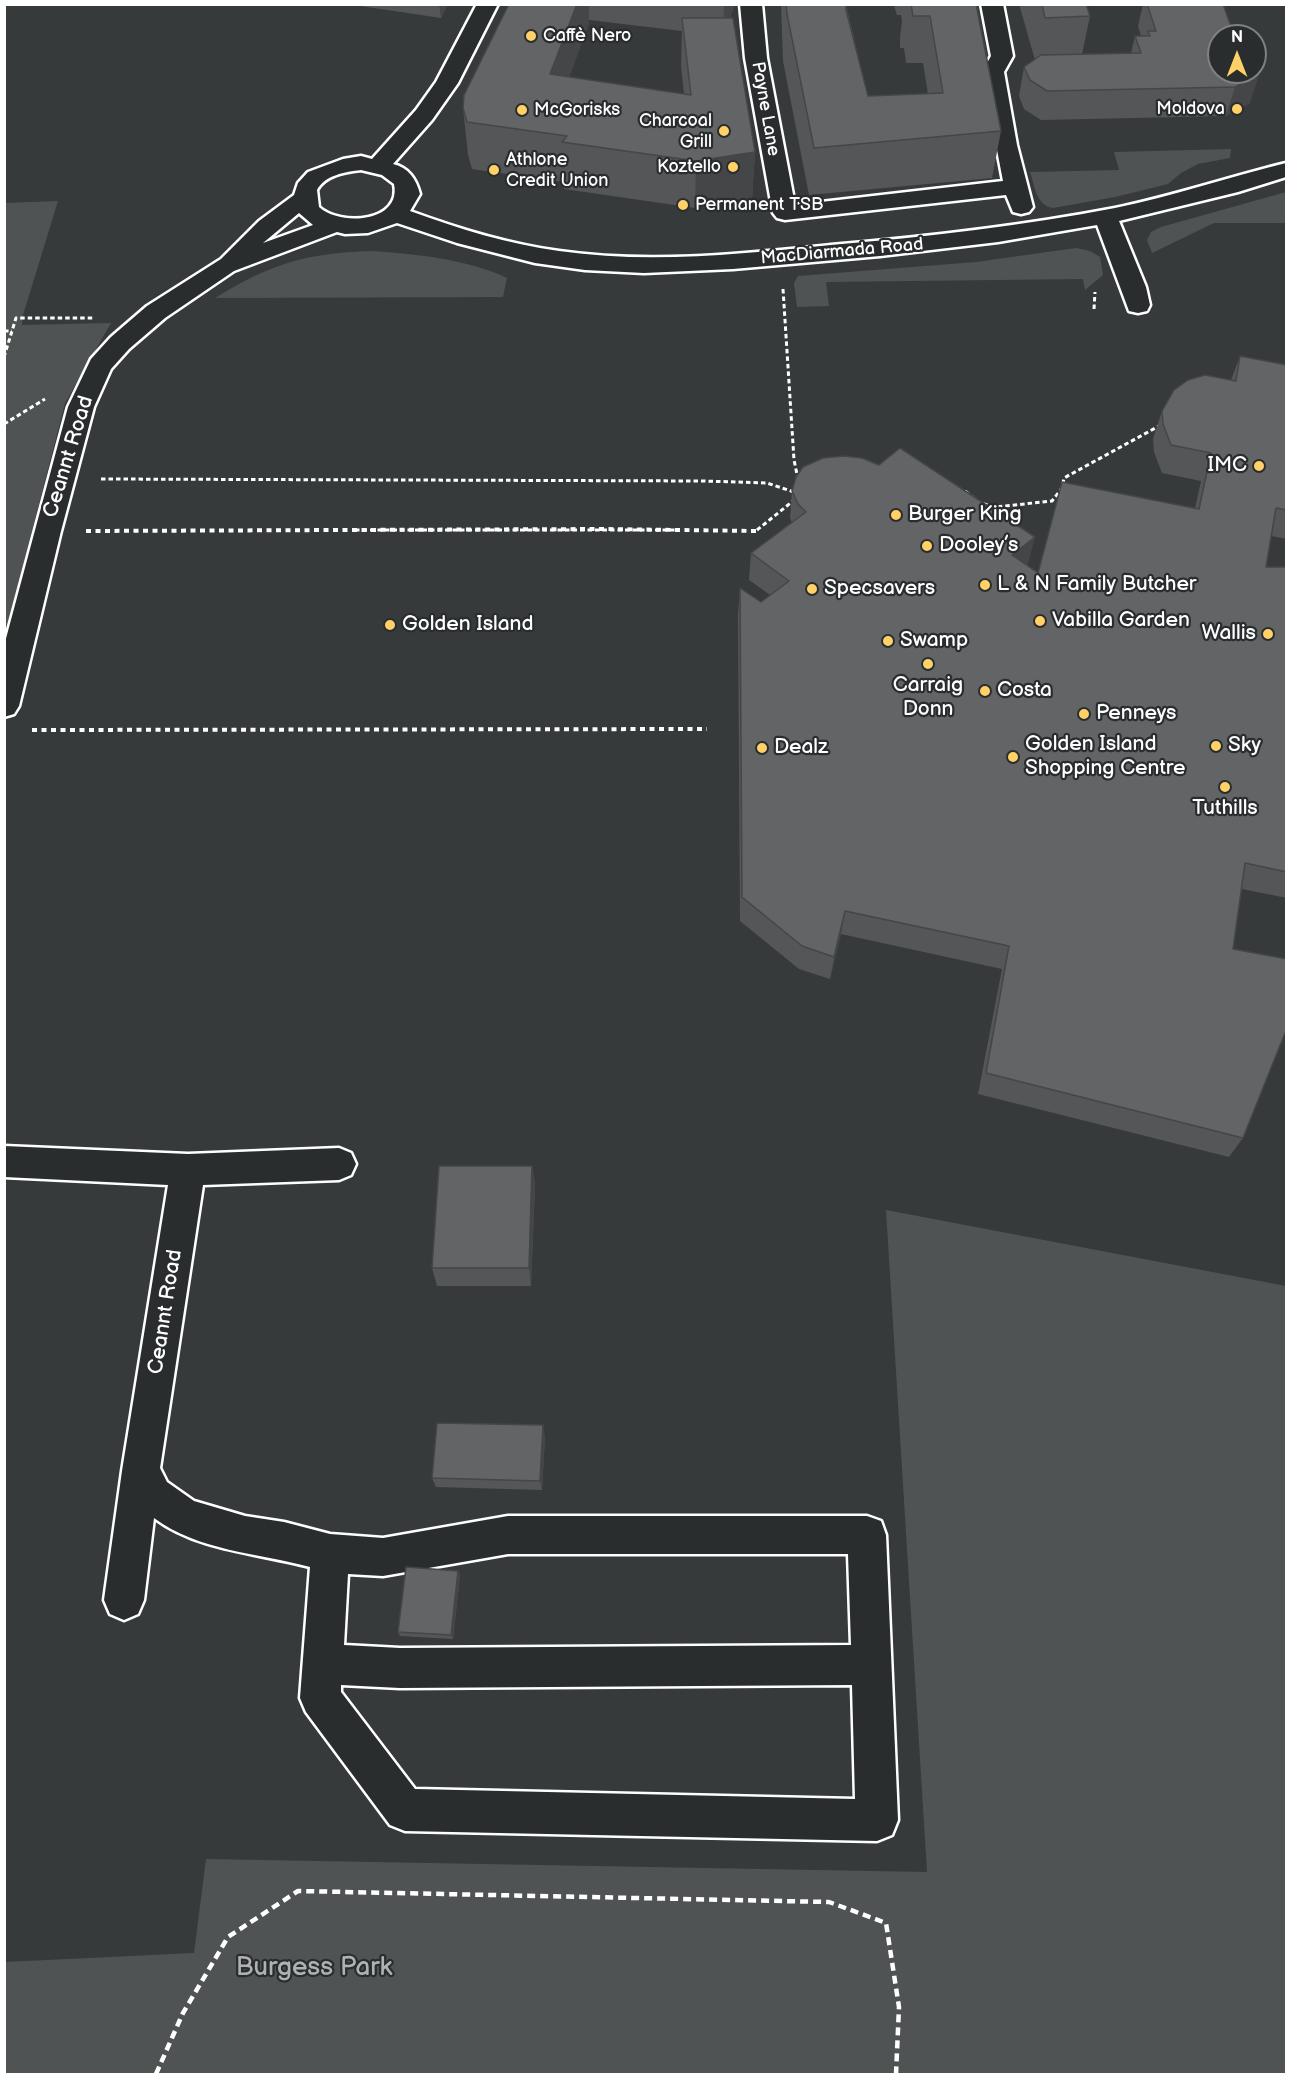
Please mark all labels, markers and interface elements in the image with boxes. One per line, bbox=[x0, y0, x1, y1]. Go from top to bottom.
north arrow bbox=[1207, 24, 1267, 84]
place label: Caffè Nero bbox=[543, 25, 631, 47]
text: N bbox=[1231, 28, 1243, 47]
marker: Caffè Nero bbox=[524, 29, 538, 43]
street label: Payne Lane bbox=[746, 60, 784, 158]
place label: Moldova bbox=[1156, 98, 1225, 120]
place label: McGorisks bbox=[534, 99, 620, 121]
marker: Moldova bbox=[1230, 102, 1244, 116]
marker: McGorisks bbox=[515, 103, 529, 117]
place label: Charcoal Grill bbox=[639, 110, 712, 152]
marker: Charcoal Grill bbox=[717, 124, 731, 138]
place label: Athlone Credit Union bbox=[506, 149, 608, 192]
place label: Koztello bbox=[657, 156, 721, 178]
marker: Koztello bbox=[726, 160, 740, 174]
marker: Athlone Credit Union bbox=[487, 163, 501, 177]
place label: Permanent TSB bbox=[695, 194, 823, 216]
marker: Permanent TSB bbox=[676, 198, 690, 212]
street label: MacDiarmada Road bbox=[760, 234, 924, 270]
street label: Ceannt Road bbox=[39, 393, 99, 521]
place label: IMC bbox=[1207, 453, 1247, 479]
marker: IMC bbox=[1252, 459, 1266, 473]
place label: Burger King bbox=[908, 502, 1022, 528]
marker: Burger King bbox=[889, 508, 903, 522]
place label: Dooley’s bbox=[939, 533, 1018, 559]
marker: Dooley’s bbox=[920, 539, 934, 553]
place label: L & N Family Butcher bbox=[997, 572, 1196, 598]
place label: Specsavers bbox=[824, 576, 935, 602]
marker: L & N Family Butcher bbox=[978, 578, 992, 592]
marker: Specsavers bbox=[805, 582, 819, 596]
place label: Vabilla Garden bbox=[1052, 608, 1190, 634]
place label: Golden Island bbox=[402, 612, 533, 638]
marker: Vabilla Garden bbox=[1033, 614, 1047, 628]
marker: Golden Island bbox=[383, 618, 397, 632]
place label: Wallis bbox=[1201, 621, 1256, 647]
marker: Wallis bbox=[1261, 627, 1275, 641]
place label: Swamp bbox=[900, 628, 968, 654]
marker: Swamp bbox=[881, 634, 895, 648]
marker: Carraig Donn bbox=[921, 657, 935, 671]
place label: Carraig Donn bbox=[893, 673, 963, 723]
place label: Costa bbox=[997, 678, 1052, 704]
marker: Costa bbox=[978, 684, 992, 698]
place label: Penneys bbox=[1096, 701, 1176, 727]
marker: Penneys bbox=[1077, 707, 1091, 721]
place label: Golden Island Shopping Centre bbox=[1025, 732, 1185, 782]
place label: Sky bbox=[1228, 733, 1261, 759]
place label: Dealz bbox=[774, 735, 828, 761]
marker: Sky bbox=[1209, 739, 1223, 753]
marker: Dealz bbox=[755, 741, 769, 755]
marker: Golden Island Shopping Centre bbox=[1006, 750, 1020, 764]
marker: Tuthills bbox=[1218, 780, 1232, 794]
place label: Tuthills bbox=[1192, 796, 1258, 822]
street label: Ceannt Road bbox=[144, 1248, 188, 1376]
park label: Burgess Park bbox=[236, 1952, 392, 1984]

